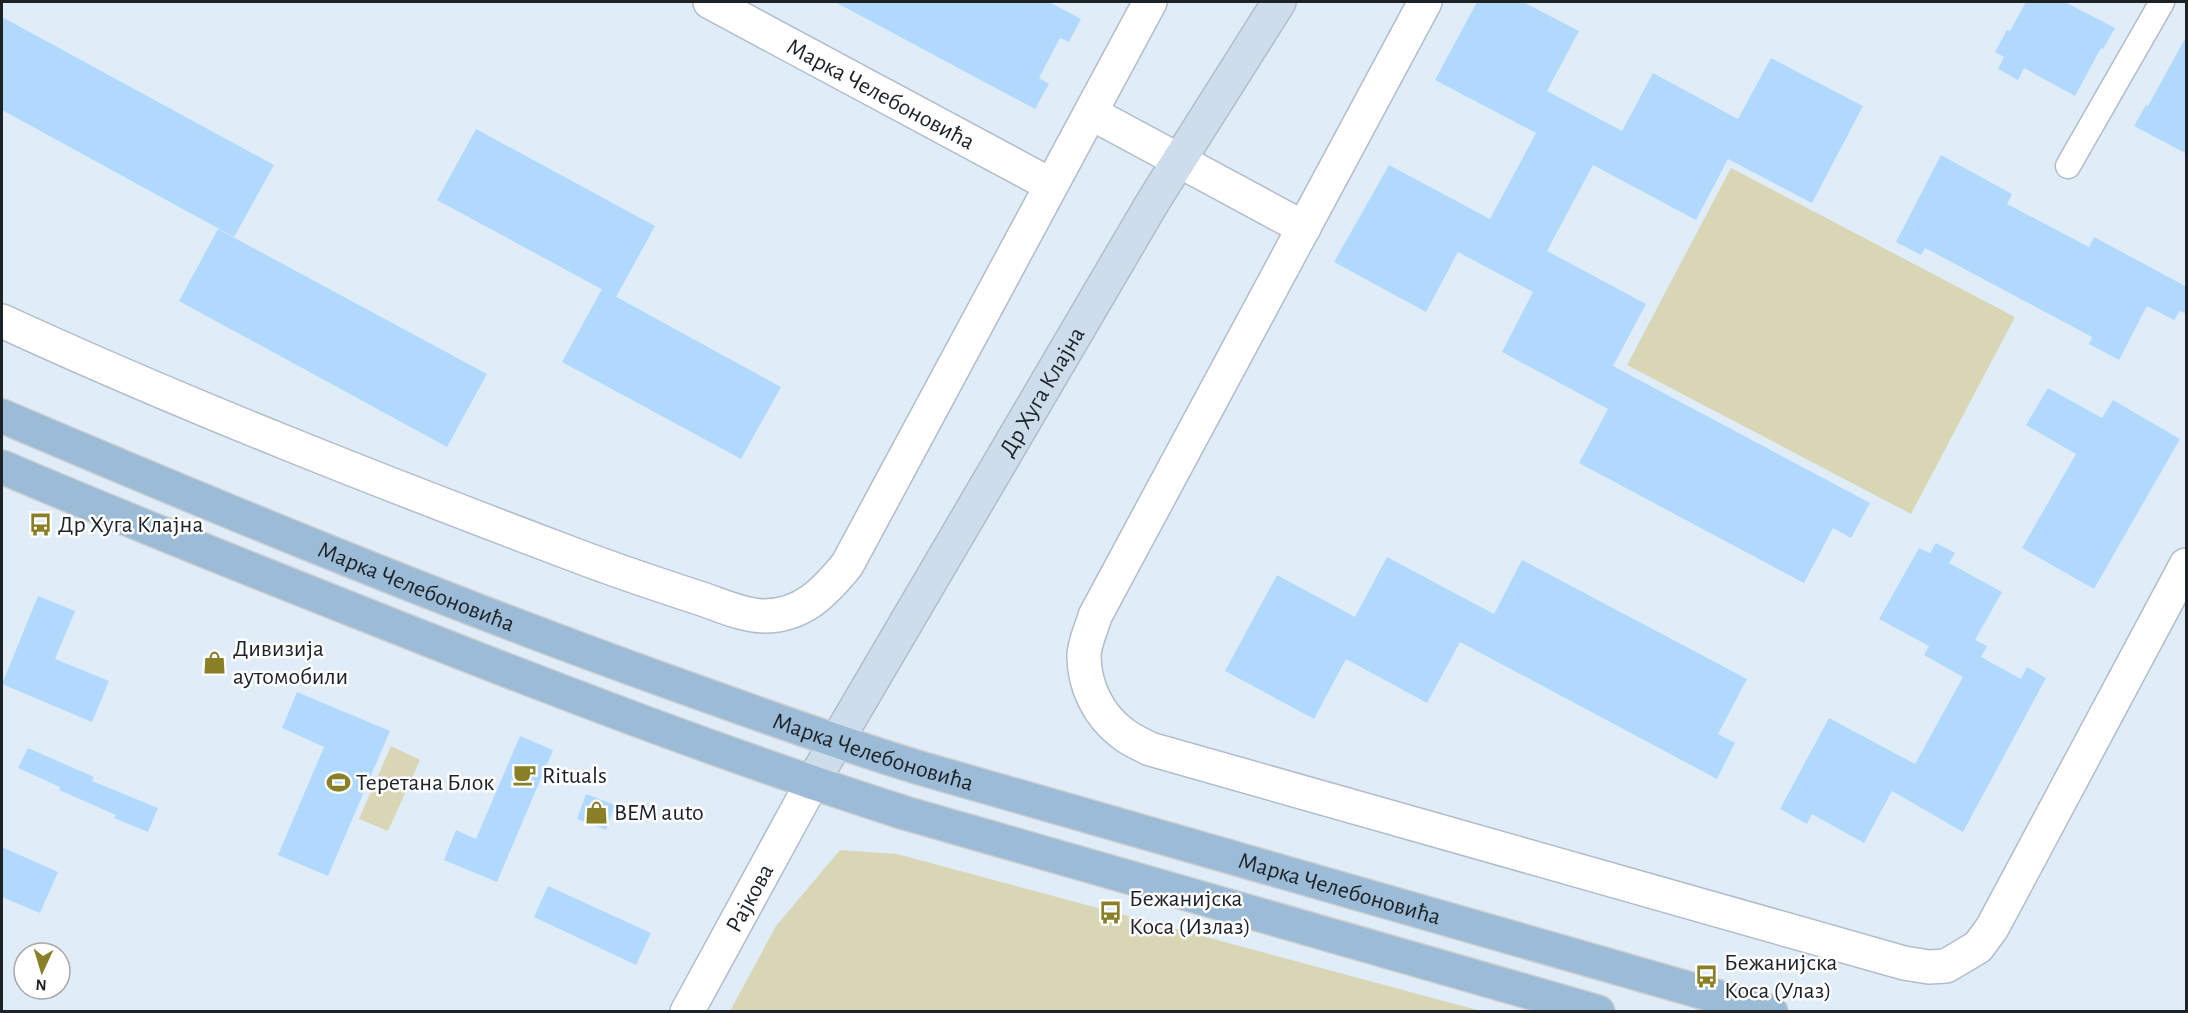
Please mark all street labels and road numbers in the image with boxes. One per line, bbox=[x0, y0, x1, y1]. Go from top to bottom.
street label: Марка Челебоновића bbox=[783, 35, 978, 155]
street label: Др Хуга Клајна bbox=[995, 323, 1090, 461]
street label: Марка Челебоновића bbox=[314, 538, 518, 637]
street label: Марка Челебоновића bbox=[769, 709, 976, 796]
street label: Марка Челебоновића bbox=[1235, 849, 1443, 930]
street label: Рајкова bbox=[722, 860, 778, 937]

